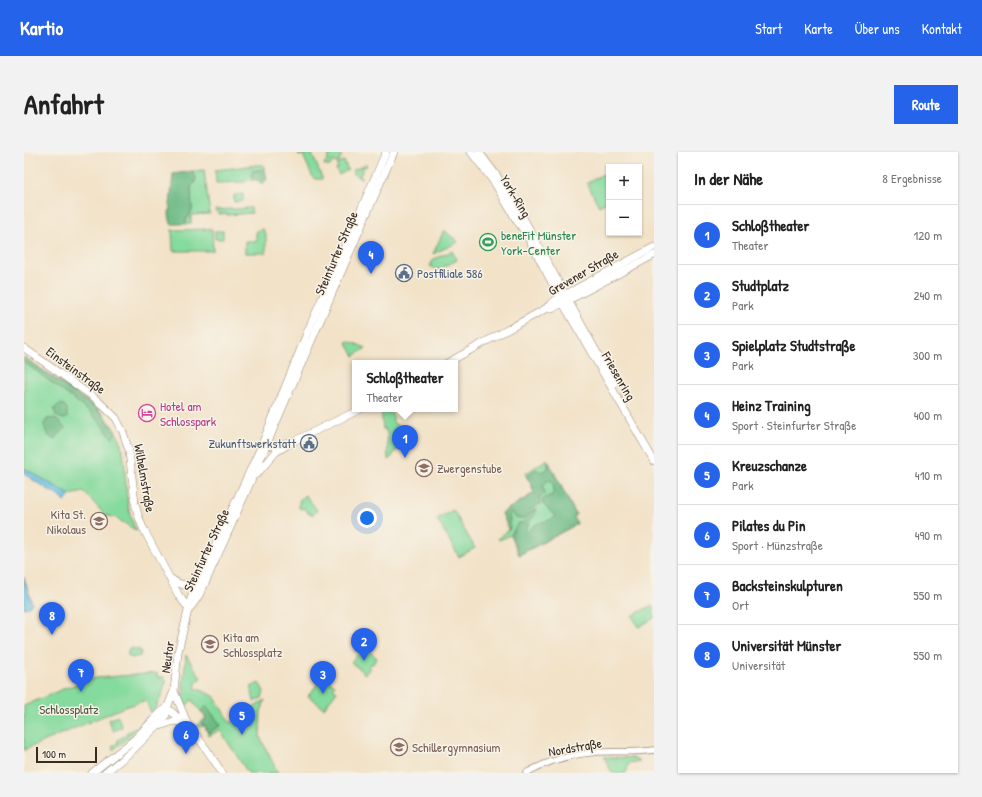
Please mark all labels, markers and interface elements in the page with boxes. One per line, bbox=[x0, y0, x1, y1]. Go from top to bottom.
text: Kartio bbox=[20, 15, 63, 41]
text: Start bbox=[755, 19, 782, 38]
text: Karte bbox=[804, 19, 833, 38]
text: Über uns bbox=[855, 19, 900, 38]
text: Kontakt bbox=[922, 19, 962, 38]
text: Anfahrt bbox=[24, 85, 104, 123]
button: Route bbox=[894, 85, 958, 124]
map controls bbox=[606, 164, 642, 236]
button: + bbox=[606, 164, 642, 200]
text: In der Nähe bbox=[694, 167, 763, 190]
text: 8 Ergebnisse bbox=[882, 169, 942, 187]
street label: York-Ring bbox=[496, 171, 536, 221]
button: − bbox=[606, 200, 642, 236]
street label: Steinfurter Straße bbox=[310, 208, 362, 298]
text: Schloßtheater bbox=[732, 215, 809, 236]
place label: beneFit Münster York-Center bbox=[501, 226, 576, 259]
text: 1 bbox=[705, 226, 709, 244]
text: 120 m bbox=[914, 226, 942, 244]
sports icon: beneFit Münster York-Center bbox=[478, 232, 498, 252]
text: Theater bbox=[732, 236, 768, 254]
pin: 4 bbox=[358, 241, 384, 274]
street label: Grevener Straße bbox=[545, 245, 621, 299]
public building icon: Postfiliale 586 bbox=[394, 263, 414, 283]
place label: Postfiliale 586 bbox=[417, 264, 483, 282]
text: Studtplatz bbox=[732, 275, 789, 296]
text: 2 bbox=[704, 286, 710, 304]
text: 240 m bbox=[913, 286, 942, 304]
text: Park bbox=[732, 296, 754, 314]
text: Spielplatz Studtstraße bbox=[732, 335, 856, 356]
street label: Einsteinstraße bbox=[43, 342, 109, 398]
text: 3 bbox=[704, 346, 710, 364]
text: 300 m bbox=[913, 346, 942, 364]
street label: Friesenring bbox=[597, 347, 640, 404]
text: Park bbox=[732, 356, 754, 374]
popup bbox=[352, 360, 458, 412]
text: Schloßtheater bbox=[366, 367, 444, 388]
text: Theater bbox=[366, 388, 403, 406]
text: Heinz Training bbox=[732, 395, 811, 416]
place label: Hotel am Schlosspark bbox=[160, 397, 217, 430]
hotel icon: Hotel am Schlosspark bbox=[137, 403, 157, 423]
text: 4 bbox=[705, 406, 709, 424]
text: 400 m bbox=[914, 406, 942, 424]
text: Sport · Steinfurter Straße bbox=[732, 416, 856, 434]
pin: 1 bbox=[392, 425, 418, 458]
public building icon: Zukunftswerkstatt bbox=[299, 433, 319, 453]
place label: Zukunftswerkstatt bbox=[208, 434, 297, 452]
street label: Wilhelmstraße bbox=[130, 442, 160, 514]
text: Kreuzschanze bbox=[732, 455, 807, 476]
school or university icon: Zwergenstube bbox=[414, 458, 434, 478]
place label: Zwergenstube bbox=[437, 459, 502, 477]
text: 5 bbox=[704, 466, 710, 484]
text: 410 m bbox=[915, 466, 942, 484]
text: Park bbox=[732, 476, 754, 494]
place label: Kita St. Nikolaus bbox=[47, 505, 86, 538]
street label: Steinfurter Straße bbox=[179, 506, 233, 594]
your location bbox=[357, 508, 377, 528]
school or university icon: Kita St. Nikolaus bbox=[89, 511, 109, 531]
text: Pilates du Pin bbox=[732, 515, 805, 536]
text: 6 bbox=[704, 526, 710, 544]
text: 490 m bbox=[915, 526, 942, 544]
text: Sport · Münzstraße bbox=[732, 536, 823, 554]
text: Backsteinskulpturen bbox=[732, 575, 843, 596]
text: 7 bbox=[704, 586, 710, 604]
text: 550 m bbox=[913, 586, 942, 604]
text: Ort bbox=[732, 596, 749, 614]
pin: 8 bbox=[39, 602, 65, 635]
place label: Kita am Schlossplatz bbox=[223, 628, 283, 661]
pin: 2 bbox=[351, 628, 377, 661]
school or university icon: Kita am Schlossplatz bbox=[200, 634, 220, 654]
text: Universität Münster bbox=[732, 635, 841, 656]
street label: Neutor bbox=[156, 640, 178, 674]
text: 8 bbox=[704, 646, 710, 664]
text: 550 m bbox=[913, 646, 942, 664]
text: Universität bbox=[732, 656, 785, 674]
pin: 7 bbox=[68, 659, 94, 692]
pin: 3 bbox=[310, 661, 336, 694]
park label: Schlossplatz bbox=[39, 700, 99, 718]
pin: 5 bbox=[229, 702, 255, 735]
pin: 6 bbox=[173, 721, 199, 754]
street label: Nordstraße bbox=[547, 733, 603, 761]
school or university icon: Schillergymnasium bbox=[389, 737, 409, 757]
place label: Schillergymnasium bbox=[412, 738, 500, 756]
scale bar bbox=[36, 745, 97, 764]
text: 100 m bbox=[42, 747, 66, 761]

